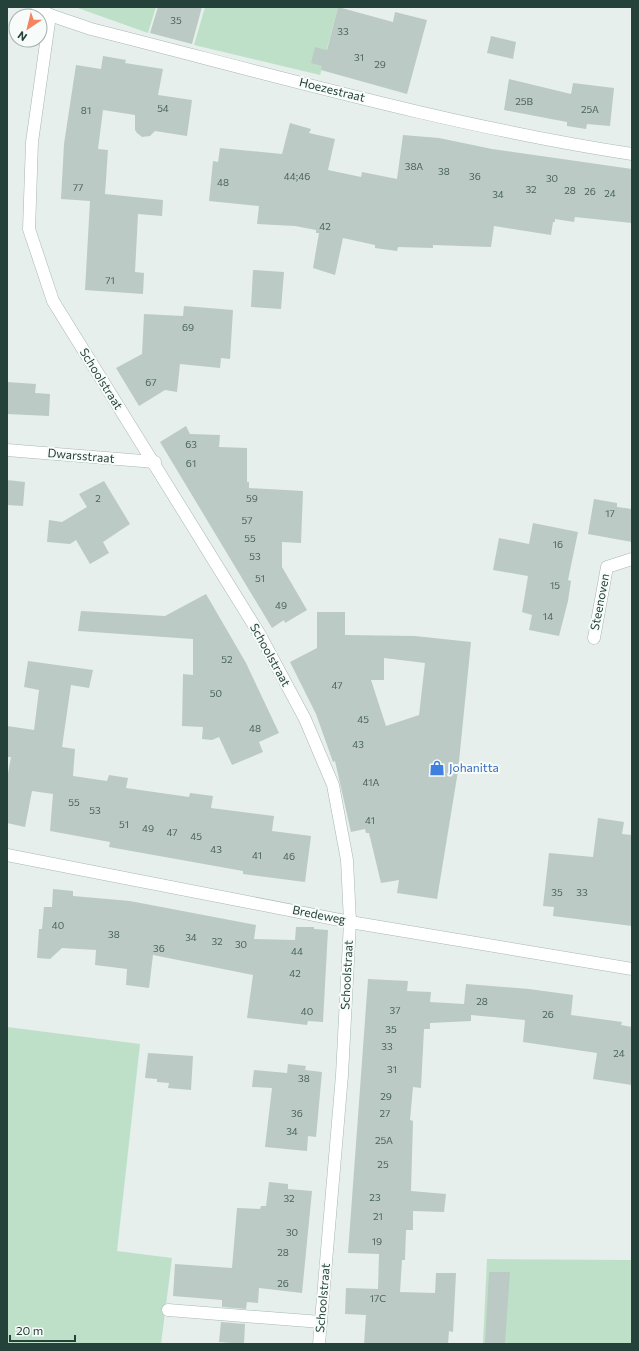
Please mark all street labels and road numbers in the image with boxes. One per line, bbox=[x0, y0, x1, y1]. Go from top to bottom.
street label: Hoezestraat bbox=[298, 74, 367, 104]
street label: Schoolstraat bbox=[77, 345, 126, 412]
street label: Dwarsstraat bbox=[47, 445, 115, 465]
street label: Steenoven bbox=[587, 572, 611, 631]
street label: Schoolstraat bbox=[248, 621, 294, 688]
street label: Bredeweg bbox=[291, 902, 348, 926]
street label: Schoolstraat bbox=[337, 940, 355, 1010]
street label: Schoolstraat bbox=[312, 1262, 332, 1333]

